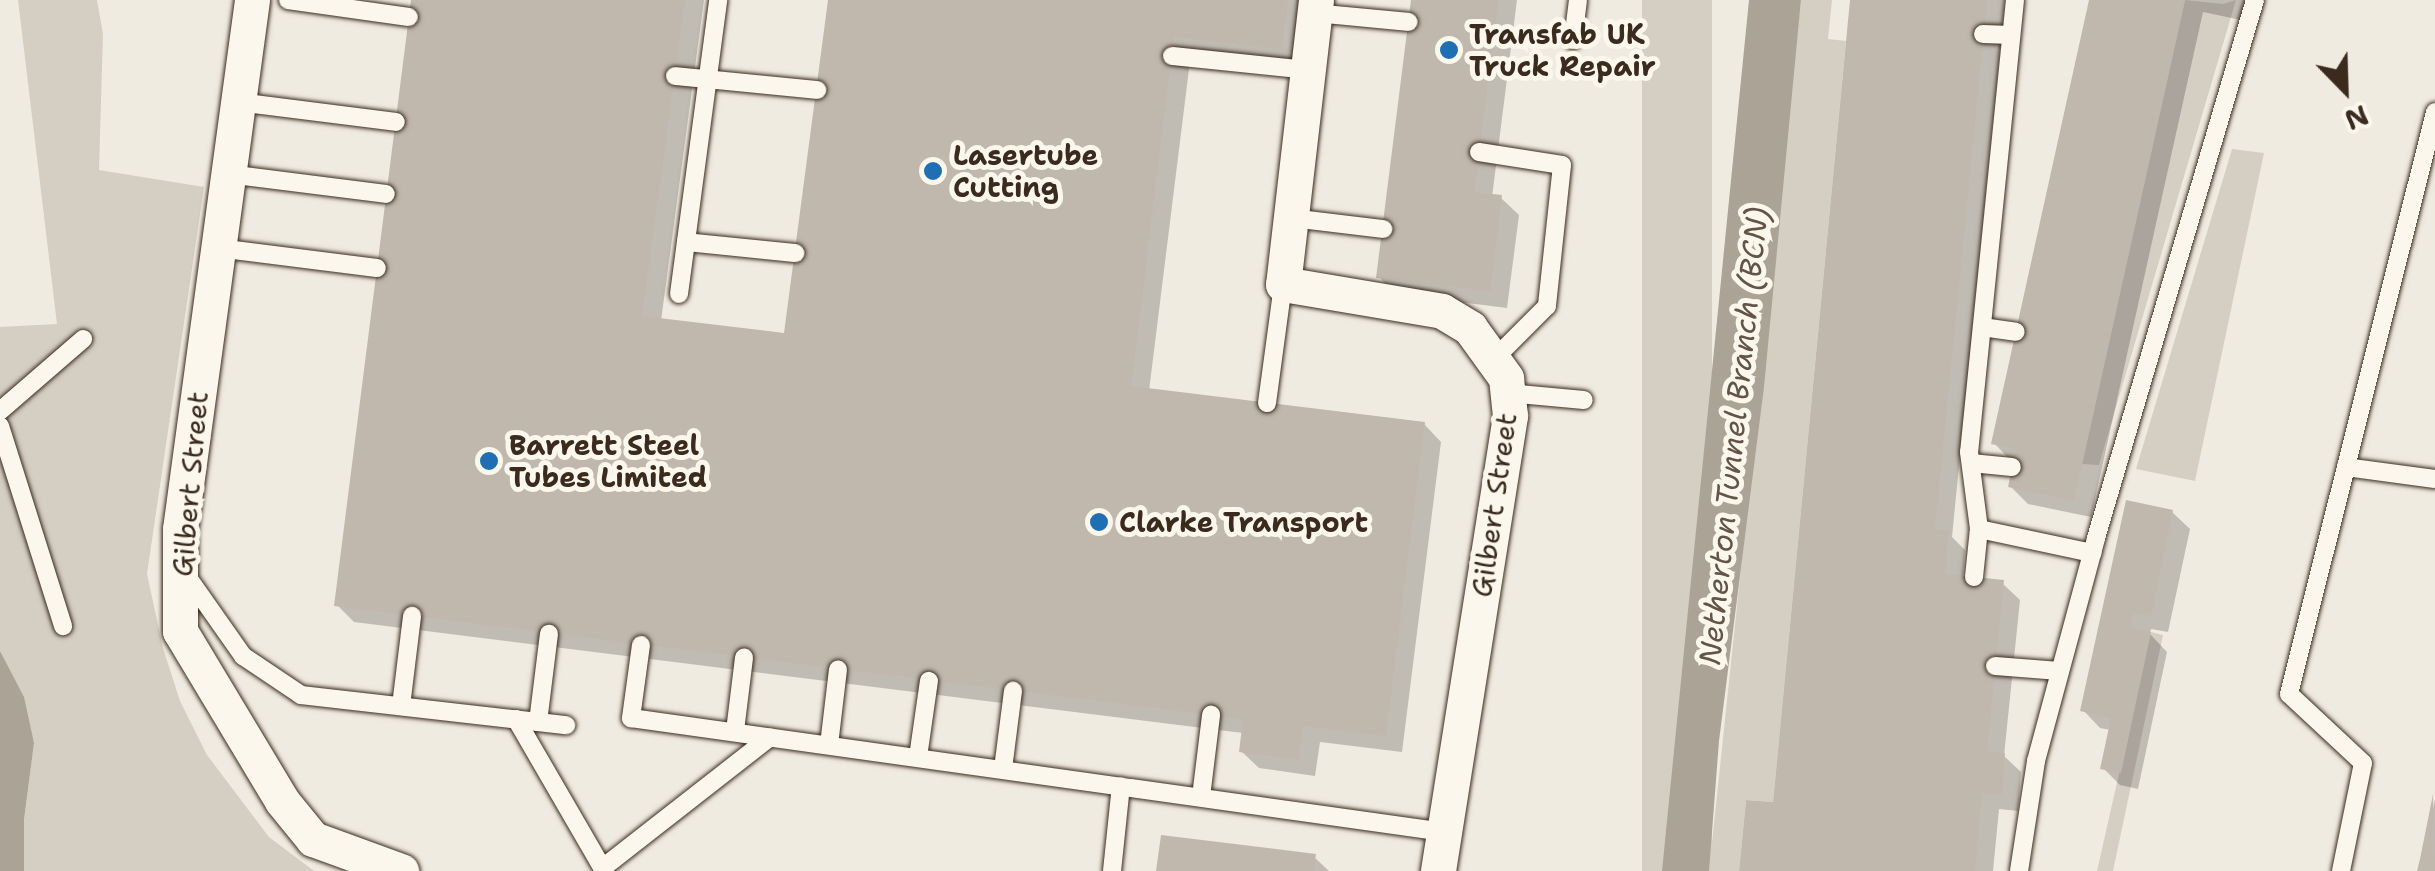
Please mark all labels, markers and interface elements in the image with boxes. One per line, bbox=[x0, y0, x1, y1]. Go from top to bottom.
place label: Transfab UK Truck Repair bbox=[1469, 17, 1656, 83]
marker: Transfab UK Truck Repair bbox=[1438, 39, 1460, 61]
north arrow bbox=[2295, 40, 2395, 140]
text: N bbox=[2339, 96, 2374, 139]
place label: Lasertube Cutting bbox=[953, 138, 1098, 204]
marker: Lasertube Cutting bbox=[922, 160, 944, 182]
water label: Netherton Tunnel Branch (BCN) bbox=[1692, 205, 1776, 667]
street label: Gilbert Street bbox=[165, 390, 215, 578]
street label: Gilbert Street bbox=[1464, 411, 1524, 599]
place label: Barrett Steel Tubes Limited bbox=[509, 428, 707, 494]
marker: Barrett Steel Tubes Limited bbox=[478, 450, 500, 472]
place label: Clarke Transport bbox=[1119, 505, 1368, 539]
marker: Clarke Transport bbox=[1088, 511, 1110, 533]

